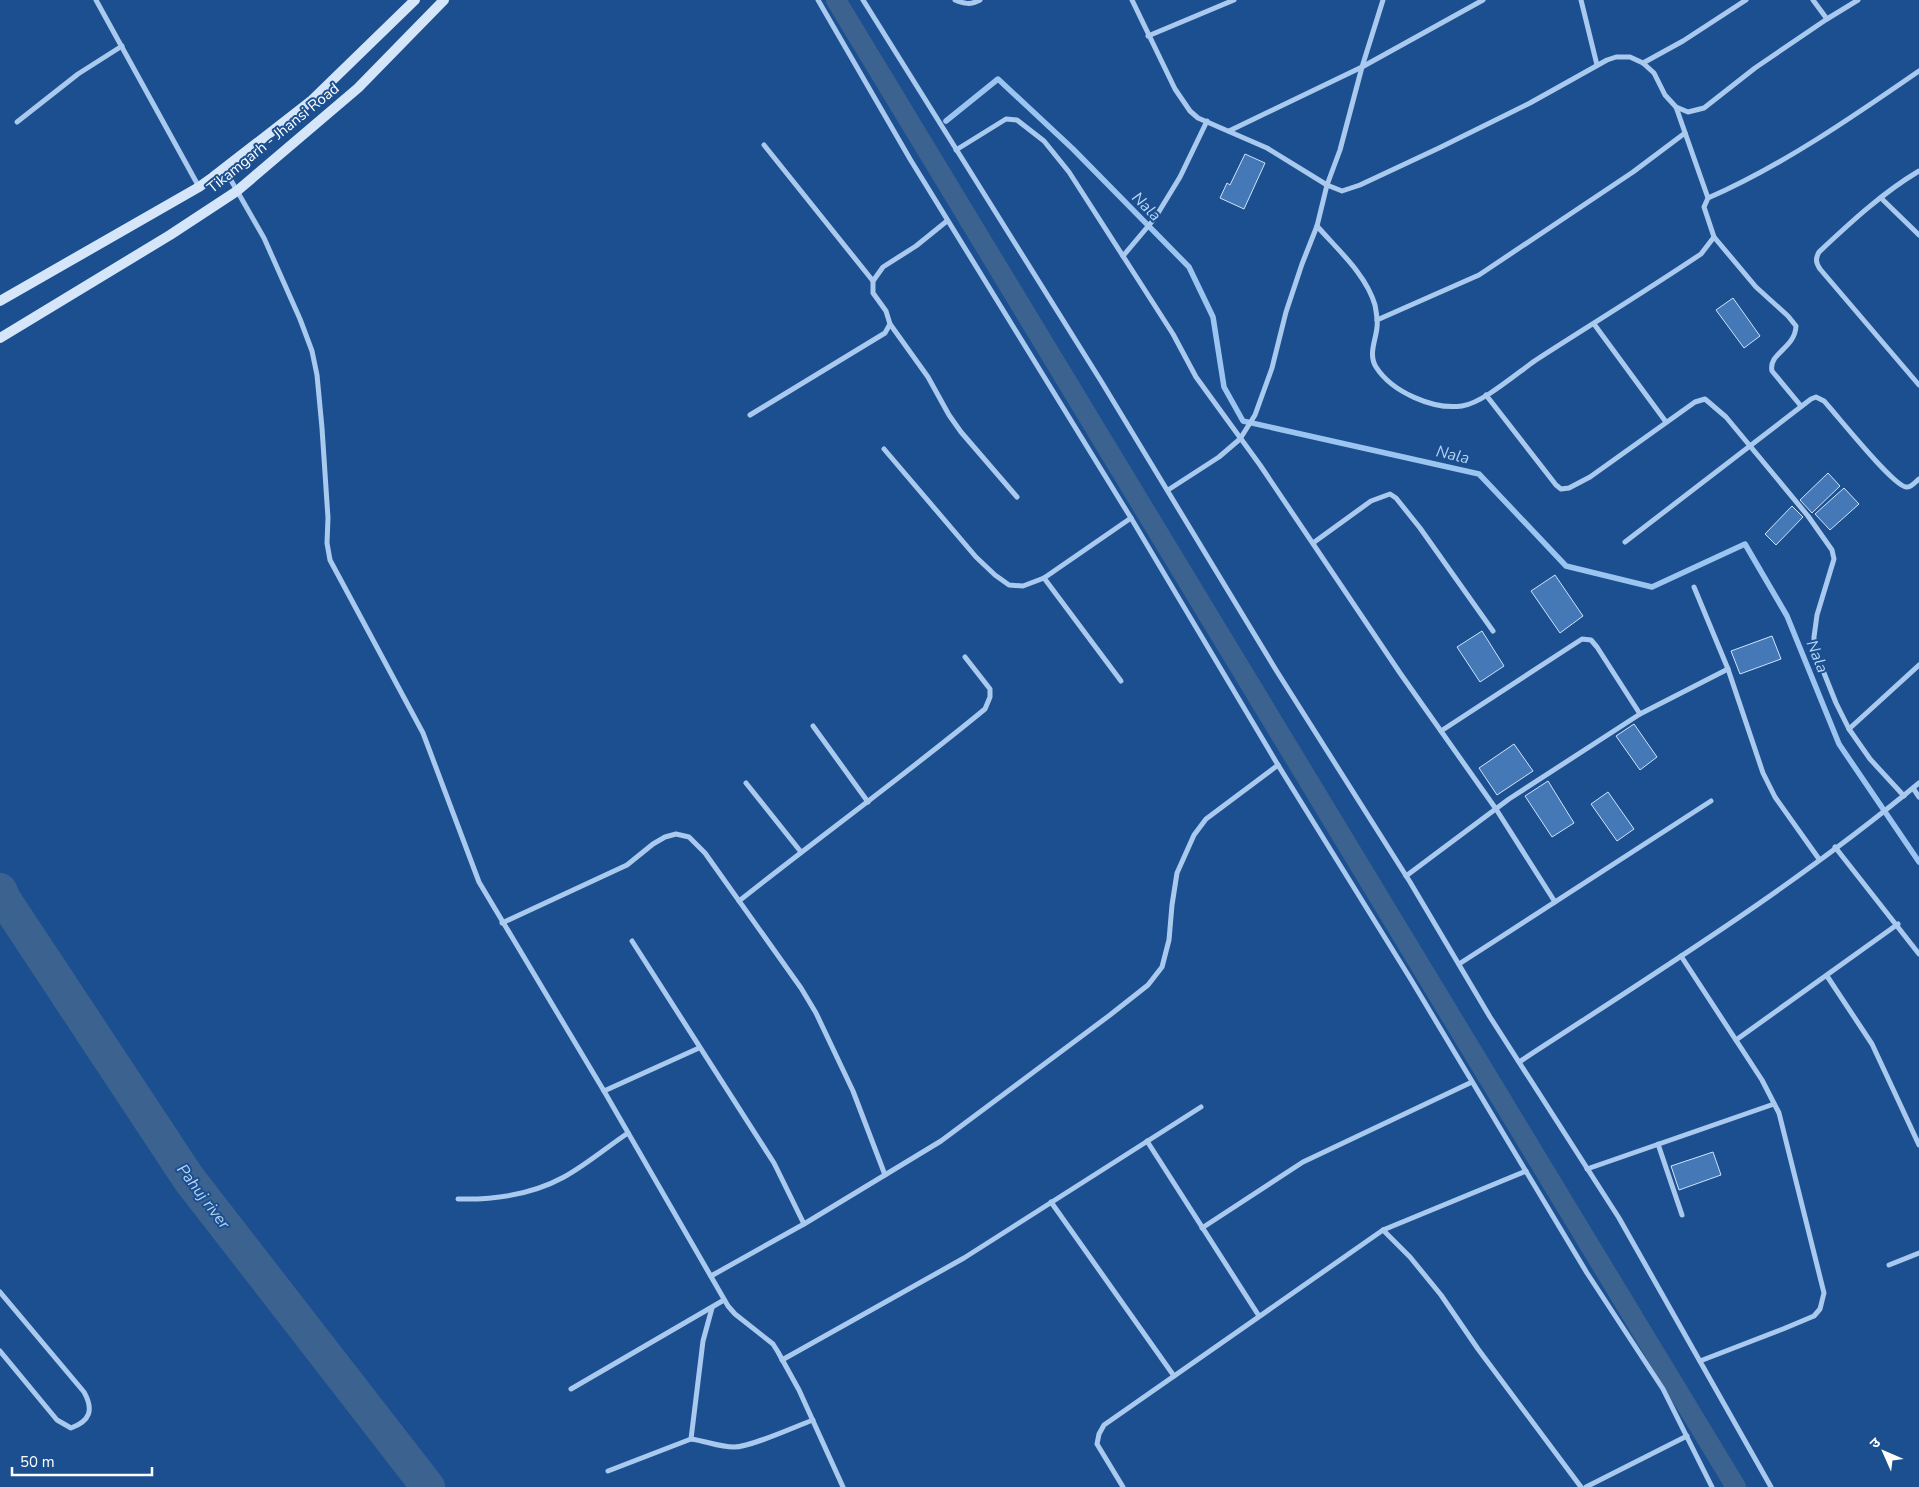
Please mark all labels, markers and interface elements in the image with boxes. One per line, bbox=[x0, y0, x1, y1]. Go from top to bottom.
street label: Tikamgarh - Jhansi Road bbox=[203, 78, 343, 198]
water label: Nala bbox=[1127, 187, 1166, 226]
water label: Nala bbox=[1434, 440, 1472, 469]
water label: Nala bbox=[1801, 637, 1834, 676]
water label: Pahuj river bbox=[172, 1160, 236, 1235]
north arrow bbox=[1859, 1427, 1909, 1477]
text: उ bbox=[1866, 1433, 1885, 1453]
scale bar bbox=[12, 1444, 152, 1476]
text: 50 m bbox=[20, 1452, 55, 1472]

